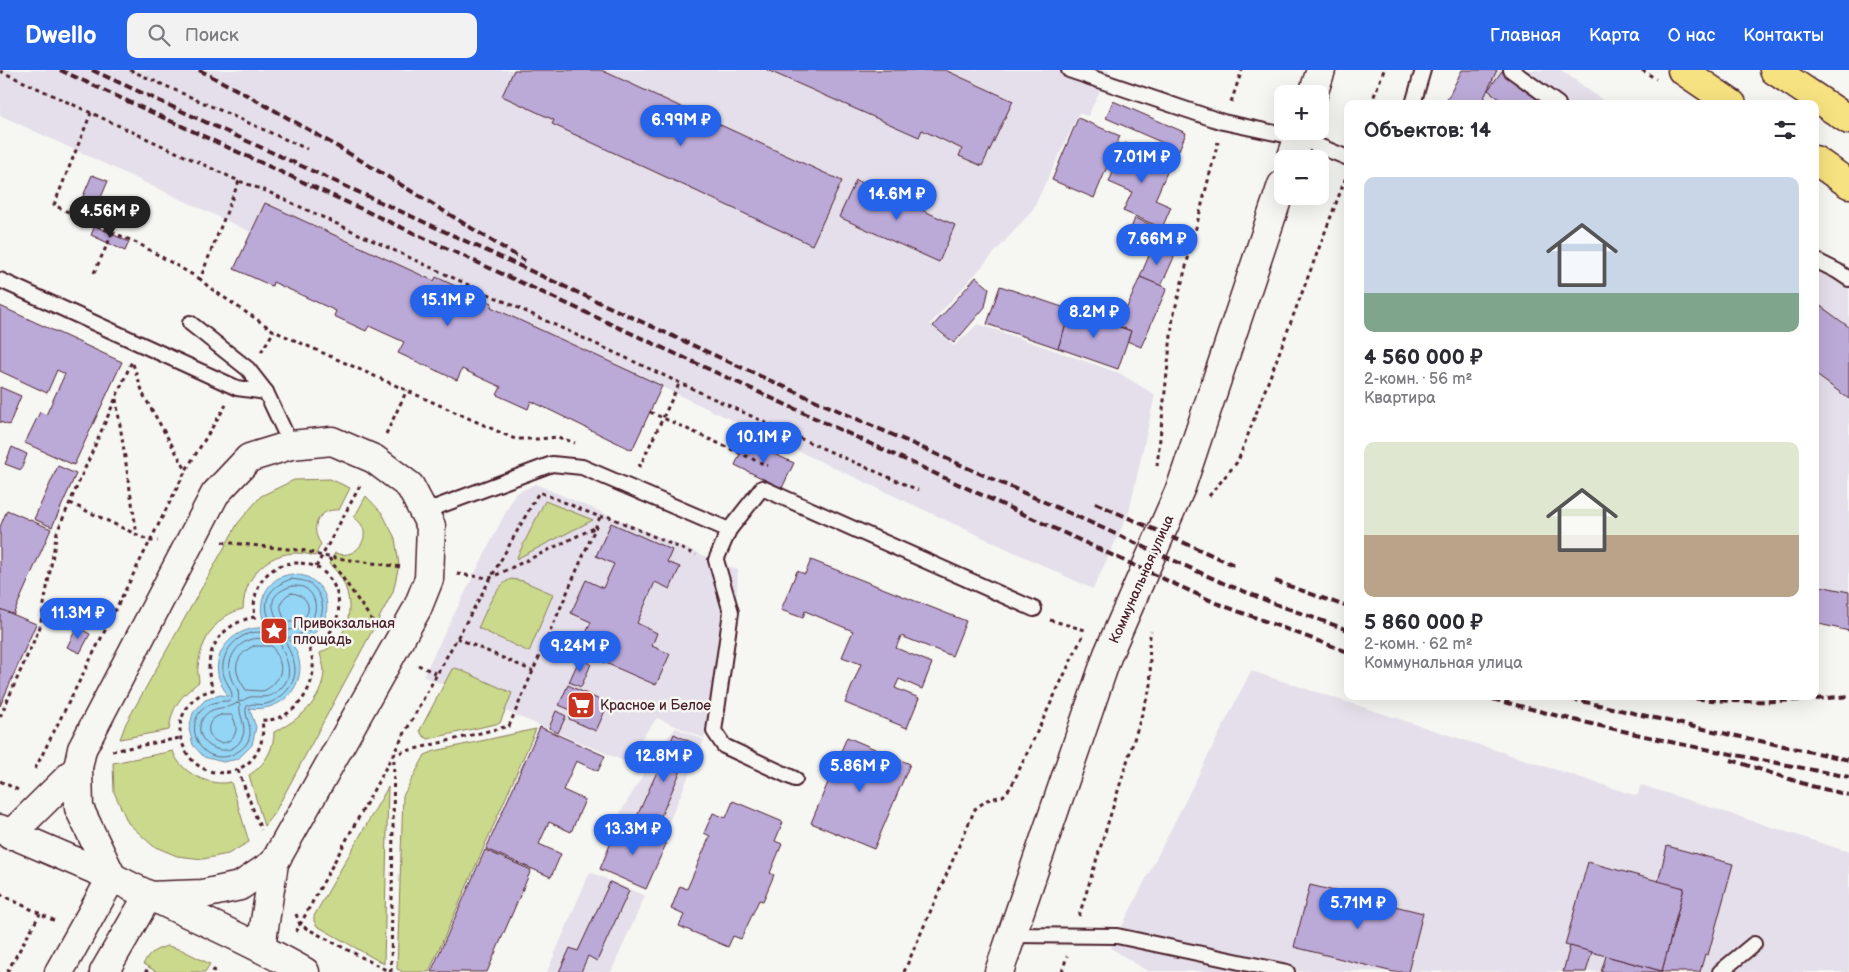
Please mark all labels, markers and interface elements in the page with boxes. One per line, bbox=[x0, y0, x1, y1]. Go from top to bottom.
search box bbox=[127, 13, 477, 58]
text: Dwello bbox=[25, 21, 97, 50]
icon: search bbox=[145, 21, 173, 49]
text: Поиск bbox=[185, 24, 239, 47]
text: Главная bbox=[1490, 25, 1561, 46]
text: Карта bbox=[1589, 25, 1640, 46]
text: О нас bbox=[1668, 25, 1715, 46]
text: Контакты bbox=[1743, 25, 1824, 46]
map controls bbox=[1274, 85, 1329, 205]
button: + bbox=[1274, 85, 1329, 140]
pin: 6.99M ₽ bbox=[635, 104, 727, 147]
text: 6.99M ₽ bbox=[651, 111, 711, 130]
icon: filters bbox=[1771, 116, 1799, 144]
text: Объектов: 14 bbox=[1364, 118, 1491, 143]
pin: 7.01M ₽ bbox=[1096, 142, 1188, 184]
text: 7.01M ₽ bbox=[1114, 148, 1170, 167]
button: − bbox=[1274, 150, 1329, 205]
pin: 14.6M ₽ bbox=[851, 178, 943, 221]
text: 14.6M ₽ bbox=[869, 185, 925, 204]
pin: 4.56M ₽ bbox=[64, 196, 156, 238]
text: 4.56M ₽ bbox=[80, 202, 140, 221]
icon: home bbox=[1537, 210, 1627, 300]
pin: 7.66M ₽ bbox=[1111, 224, 1203, 266]
text: 7.66M ₽ bbox=[1127, 230, 1187, 249]
pin: 15.1M ₽ bbox=[402, 284, 494, 327]
text: 15.1M ₽ bbox=[421, 291, 475, 310]
pin: 8.2M ₽ bbox=[1053, 296, 1135, 339]
text: 8.2M ₽ bbox=[1069, 303, 1119, 322]
text: 4 560 000 ₽ bbox=[1364, 345, 1483, 370]
text: 2-комн. · 56 m² bbox=[1364, 370, 1472, 389]
text: Квартира bbox=[1364, 389, 1436, 408]
pin: 10.1M ₽ bbox=[718, 422, 810, 464]
text: 10.1M ₽ bbox=[737, 428, 791, 447]
icon: home bbox=[1537, 475, 1627, 565]
street label: Коммунальная улица bbox=[1105, 512, 1178, 646]
pin: 11.3M ₽ bbox=[32, 598, 124, 640]
text: 11.3M ₽ bbox=[51, 604, 105, 623]
text: 5 860 000 ₽ bbox=[1364, 610, 1483, 635]
place label: Привокзальная площадь bbox=[293, 615, 395, 648]
place icon: Привокзальная площадь bbox=[259, 616, 289, 646]
pin: 9.24M ₽ bbox=[534, 630, 626, 673]
text: 2-комн. · 62 m² bbox=[1364, 635, 1473, 654]
text: 9.24M ₽ bbox=[551, 637, 609, 656]
text: Коммунальная улица bbox=[1364, 654, 1523, 673]
supermarket icon: Красное и Белое bbox=[566, 690, 596, 720]
place label: Красное и Белое bbox=[600, 697, 711, 714]
pin: 12.8M ₽ bbox=[618, 740, 710, 783]
text: 12.8M ₽ bbox=[636, 747, 692, 766]
pin: 5.86M ₽ bbox=[814, 750, 906, 793]
text: 5.86M ₽ bbox=[830, 757, 890, 776]
pin: 13.3M ₽ bbox=[587, 814, 679, 856]
text: 13.3M ₽ bbox=[605, 820, 661, 839]
pin: 5.71M ₽ bbox=[1312, 888, 1404, 930]
text: 5.71M ₽ bbox=[1330, 894, 1386, 913]

